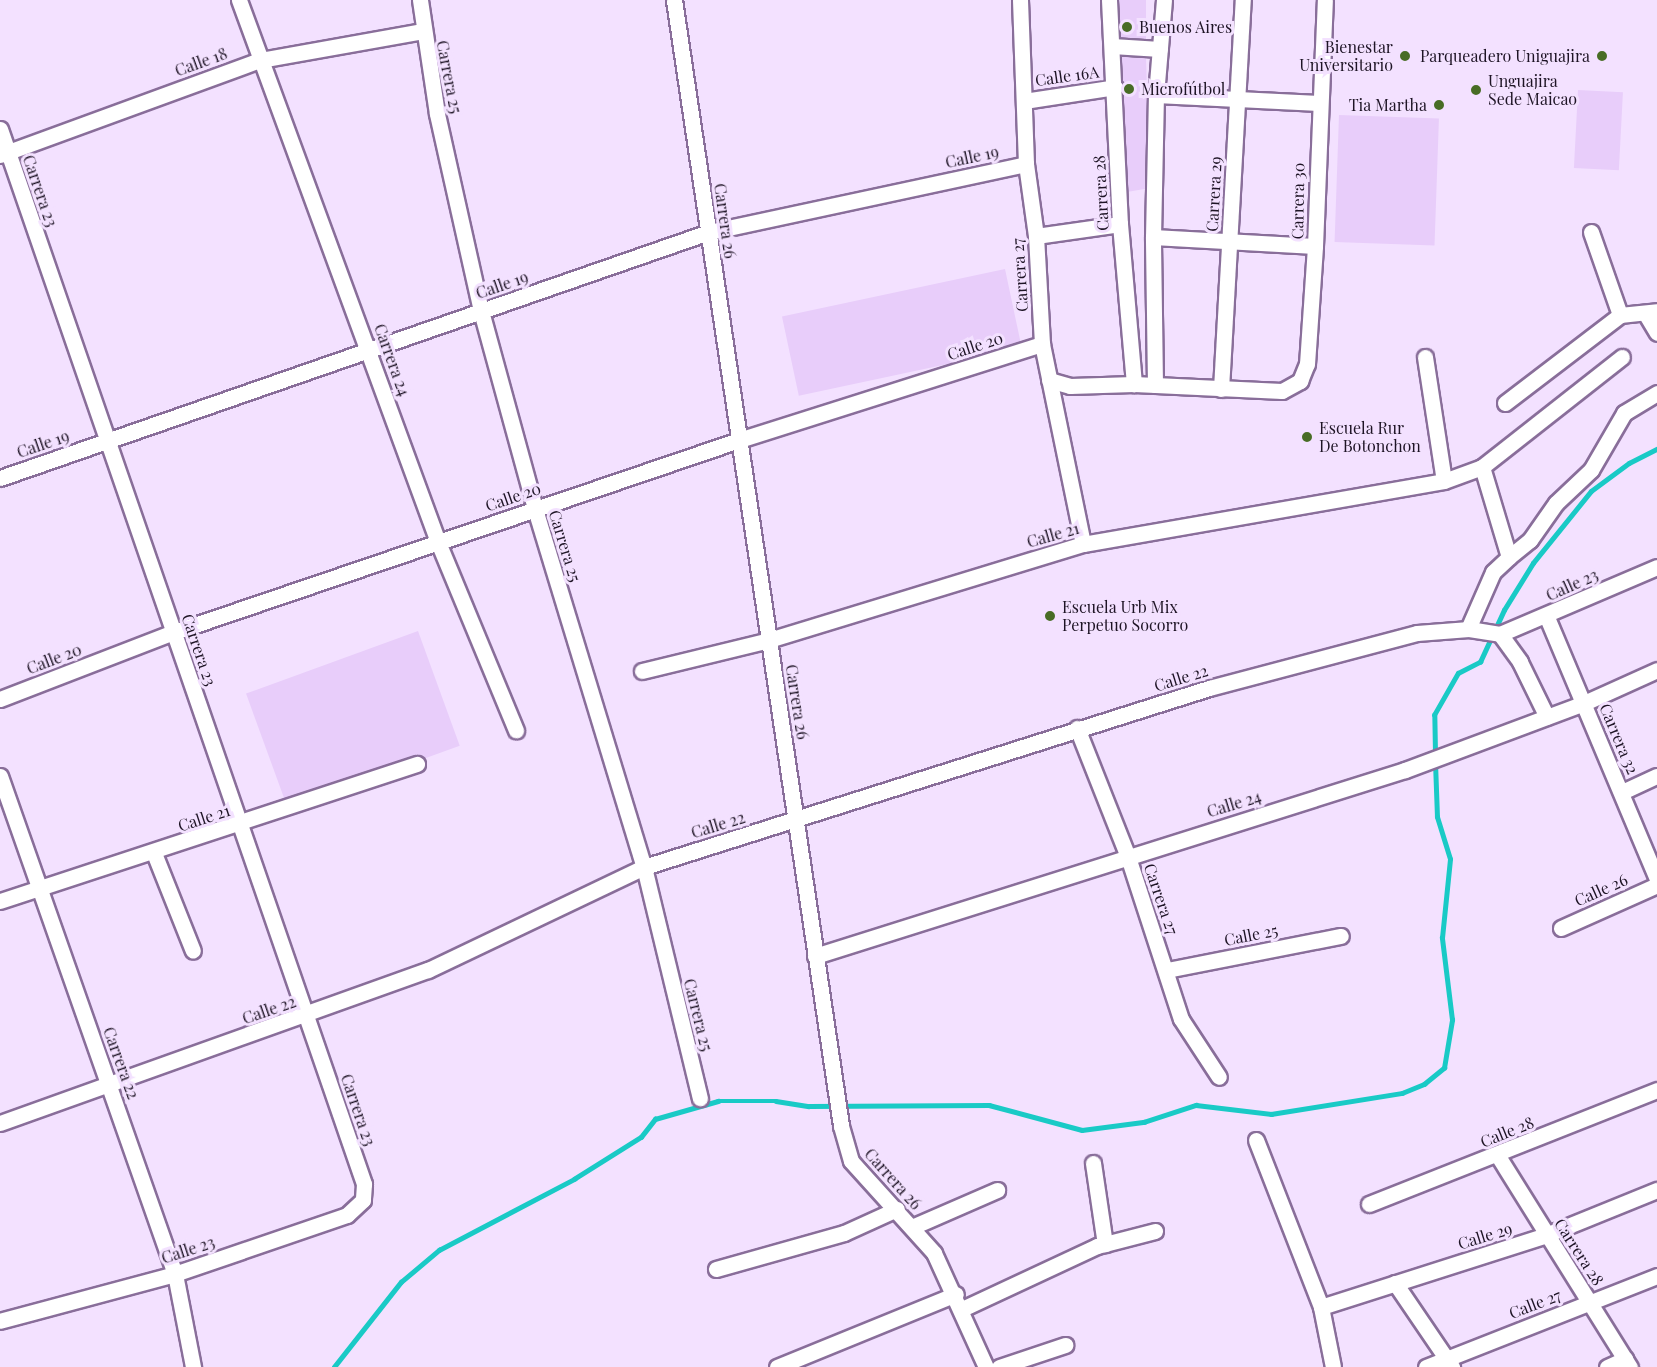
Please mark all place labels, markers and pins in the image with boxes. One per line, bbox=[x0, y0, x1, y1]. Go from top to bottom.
place label: Buenos Aires bbox=[1139, 17, 1233, 37]
marker: Buenos Aires bbox=[1120, 20, 1134, 34]
place label: Bienestar Universitario bbox=[1299, 37, 1393, 75]
place label: Parqueadero Uniguajira bbox=[1420, 46, 1590, 66]
marker: Bienestar Universitario bbox=[1398, 49, 1412, 63]
marker: Parqueadero Uniguajira bbox=[1595, 49, 1609, 63]
place label: Unguajira Sede Maicao bbox=[1488, 71, 1577, 109]
place label: Microfútbol bbox=[1141, 79, 1225, 99]
marker: Microfútbol bbox=[1122, 82, 1136, 96]
marker: Unguajira Sede Maicao bbox=[1469, 83, 1483, 97]
place label: Tia Martha bbox=[1348, 95, 1427, 115]
marker: Tia Martha bbox=[1432, 98, 1446, 112]
place label: Escuela Rur De Botonchon bbox=[1319, 418, 1421, 456]
marker: Escuela Rur De Botonchon bbox=[1300, 430, 1314, 444]
place label: Escuela Urb Mix Perpetuo Socorro bbox=[1062, 597, 1188, 635]
marker: Escuela Urb Mix Perpetuo Socorro bbox=[1043, 609, 1057, 623]

